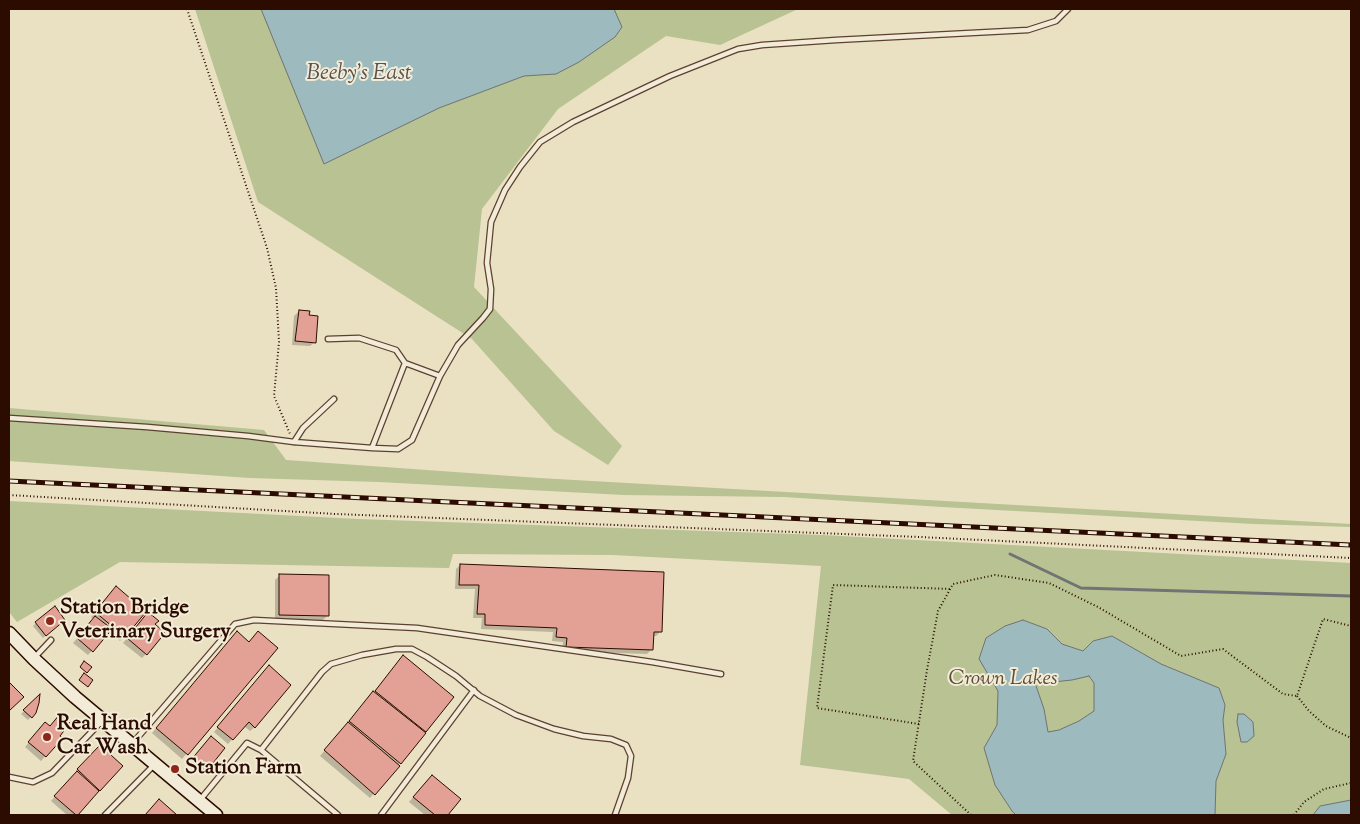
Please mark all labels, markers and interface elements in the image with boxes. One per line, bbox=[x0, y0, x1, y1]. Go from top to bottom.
water label: Beeby's East bbox=[306, 62, 412, 88]
place label: Station Bridge Veterinary Surgery bbox=[60, 596, 231, 646]
marker: Station Bridge Veterinary Surgery bbox=[44, 615, 56, 627]
park label: Crown Lakes bbox=[948, 667, 1058, 693]
place label: Real Hand Car Wash bbox=[57, 712, 152, 762]
marker: Real Hand Car Wash bbox=[41, 731, 53, 743]
place label: Station Farm bbox=[185, 756, 302, 782]
marker: Station Farm bbox=[169, 763, 181, 775]

